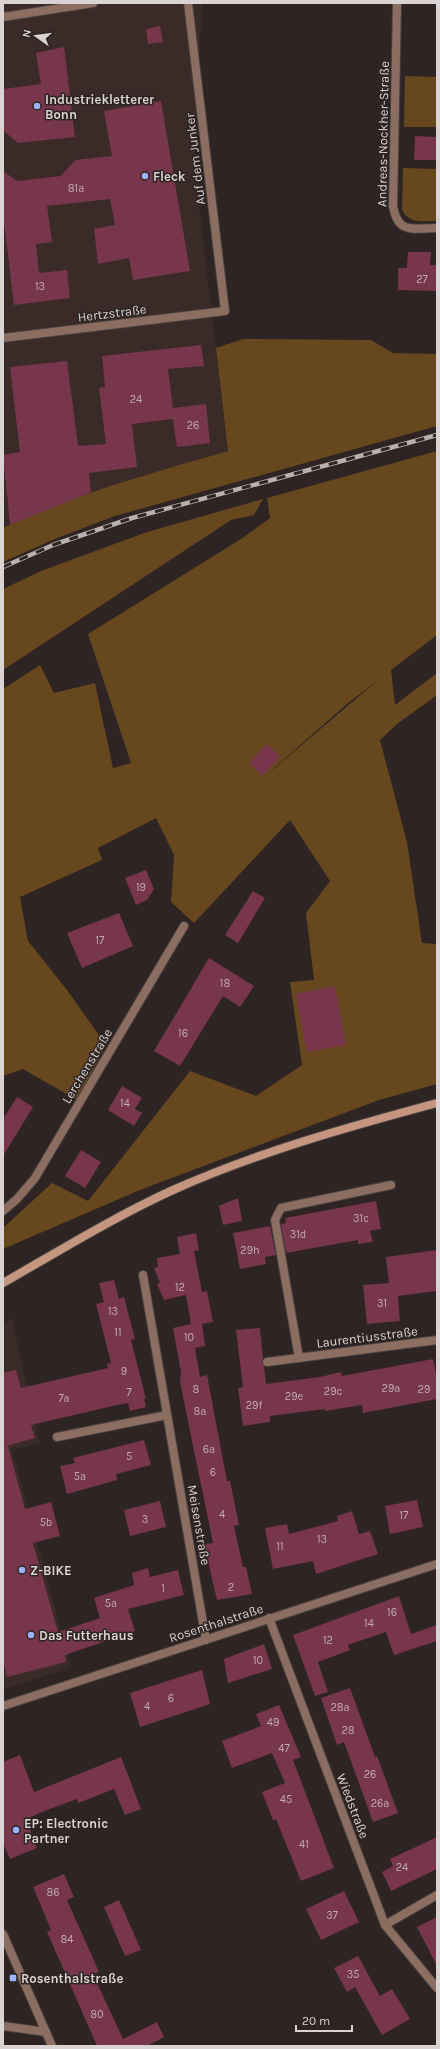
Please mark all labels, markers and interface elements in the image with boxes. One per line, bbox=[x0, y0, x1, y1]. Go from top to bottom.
north arrow bbox=[16, 16, 56, 56]
text: N bbox=[20, 28, 34, 39]
street label: Andreas-Nockher-Straße bbox=[374, 61, 392, 207]
place label: Industriekletterer Bonn bbox=[45, 92, 155, 122]
marker: Industriekletterer Bonn bbox=[32, 101, 42, 111]
street label: Auf dem Junker bbox=[182, 112, 208, 206]
place label: Fleck bbox=[153, 169, 186, 184]
marker: Fleck bbox=[140, 171, 150, 181]
house number: 81a bbox=[68, 182, 84, 195]
house number: 27 bbox=[416, 273, 428, 286]
house number: 13 bbox=[35, 280, 45, 293]
street label: Hertzstraße bbox=[77, 301, 148, 325]
house number: 24 bbox=[130, 393, 142, 406]
house number: 26 bbox=[187, 419, 199, 432]
house number: 19 bbox=[136, 881, 146, 894]
house number: 17 bbox=[96, 934, 104, 947]
house number: 18 bbox=[220, 977, 230, 990]
street label: Lerchenstraße bbox=[59, 1026, 115, 1106]
house number: 16 bbox=[178, 1027, 188, 1040]
house number: 14 bbox=[120, 1097, 130, 1110]
house number: 31c bbox=[353, 1212, 369, 1225]
house number: 31d bbox=[290, 1228, 306, 1241]
house number: 29h bbox=[240, 1244, 260, 1257]
house number: 12 bbox=[175, 1281, 185, 1294]
house number: 31 bbox=[377, 1297, 387, 1310]
house number: 13 bbox=[108, 1305, 118, 1318]
street label: Laurentiusstraße bbox=[315, 1323, 419, 1351]
house number: 11 bbox=[114, 1326, 122, 1339]
house number: 10 bbox=[184, 1331, 194, 1344]
house number: 9 bbox=[121, 1365, 127, 1378]
house number: 29a bbox=[382, 1382, 400, 1395]
house number: 8 bbox=[193, 1383, 200, 1396]
house number: 29 bbox=[418, 1383, 430, 1396]
house number: 29c bbox=[324, 1385, 343, 1398]
house number: 7 bbox=[126, 1386, 132, 1399]
house number: 29e bbox=[285, 1390, 304, 1403]
house number: 7a bbox=[58, 1392, 70, 1405]
house number: 29f bbox=[246, 1399, 262, 1412]
house number: 8a bbox=[194, 1405, 206, 1418]
house number: 6a bbox=[203, 1443, 215, 1456]
house number: 5 bbox=[126, 1450, 132, 1463]
house number: 6 bbox=[210, 1466, 216, 1479]
house number: 5a bbox=[74, 1470, 86, 1483]
street label: Meisenstraße bbox=[185, 1484, 213, 1567]
house number: 4 bbox=[219, 1508, 225, 1521]
house number: 17 bbox=[400, 1509, 408, 1522]
house number: 3 bbox=[142, 1513, 148, 1526]
house number: 5b bbox=[40, 1516, 52, 1529]
house number: 13 bbox=[317, 1533, 327, 1546]
house number: 11 bbox=[276, 1540, 284, 1553]
place label: Z-BIKE bbox=[30, 1563, 72, 1578]
marker: Z-BIKE bbox=[17, 1565, 27, 1575]
house number: 2 bbox=[228, 1581, 234, 1594]
house number: 1 bbox=[161, 1582, 165, 1595]
house number: 5a bbox=[105, 1597, 117, 1610]
street label: Rosenthalstraße bbox=[167, 1601, 265, 1645]
house number: 16 bbox=[387, 1606, 397, 1619]
house number: 14 bbox=[364, 1617, 374, 1630]
place label: Das Futterhaus bbox=[39, 1628, 134, 1643]
marker: Das Futterhaus bbox=[26, 1630, 36, 1640]
house number: 12 bbox=[323, 1634, 333, 1647]
house number: 10 bbox=[253, 1654, 263, 1667]
house number: 6 bbox=[168, 1692, 174, 1705]
house number: 4 bbox=[144, 1700, 150, 1713]
house number: 28a bbox=[330, 1701, 350, 1714]
house number: 49 bbox=[267, 1716, 279, 1729]
house number: 28 bbox=[341, 1724, 355, 1737]
house number: 47 bbox=[278, 1742, 290, 1755]
house number: 26 bbox=[364, 1768, 376, 1781]
street label: Wiedstraße bbox=[334, 1772, 372, 1841]
house number: 45 bbox=[280, 1793, 292, 1806]
house number: 26a bbox=[371, 1797, 389, 1810]
place label: EP: Electronic Partner bbox=[24, 1816, 108, 1846]
marker: EP: Electronic Partner bbox=[11, 1825, 21, 1835]
house number: 41 bbox=[299, 1838, 309, 1851]
house number: 24 bbox=[396, 1861, 408, 1874]
house number: 86 bbox=[46, 1886, 60, 1899]
house number: 37 bbox=[326, 1909, 338, 1922]
house number: 84 bbox=[61, 1933, 73, 1946]
house number: 35 bbox=[347, 1968, 359, 1981]
place label: Rosenthalstraße bbox=[21, 1971, 123, 1986]
marker: Rosenthalstraße bbox=[8, 1973, 18, 1983]
scale bar bbox=[296, 2007, 352, 2033]
house number: 80 bbox=[90, 2008, 104, 2021]
text: 20 m bbox=[302, 2014, 330, 2028]

